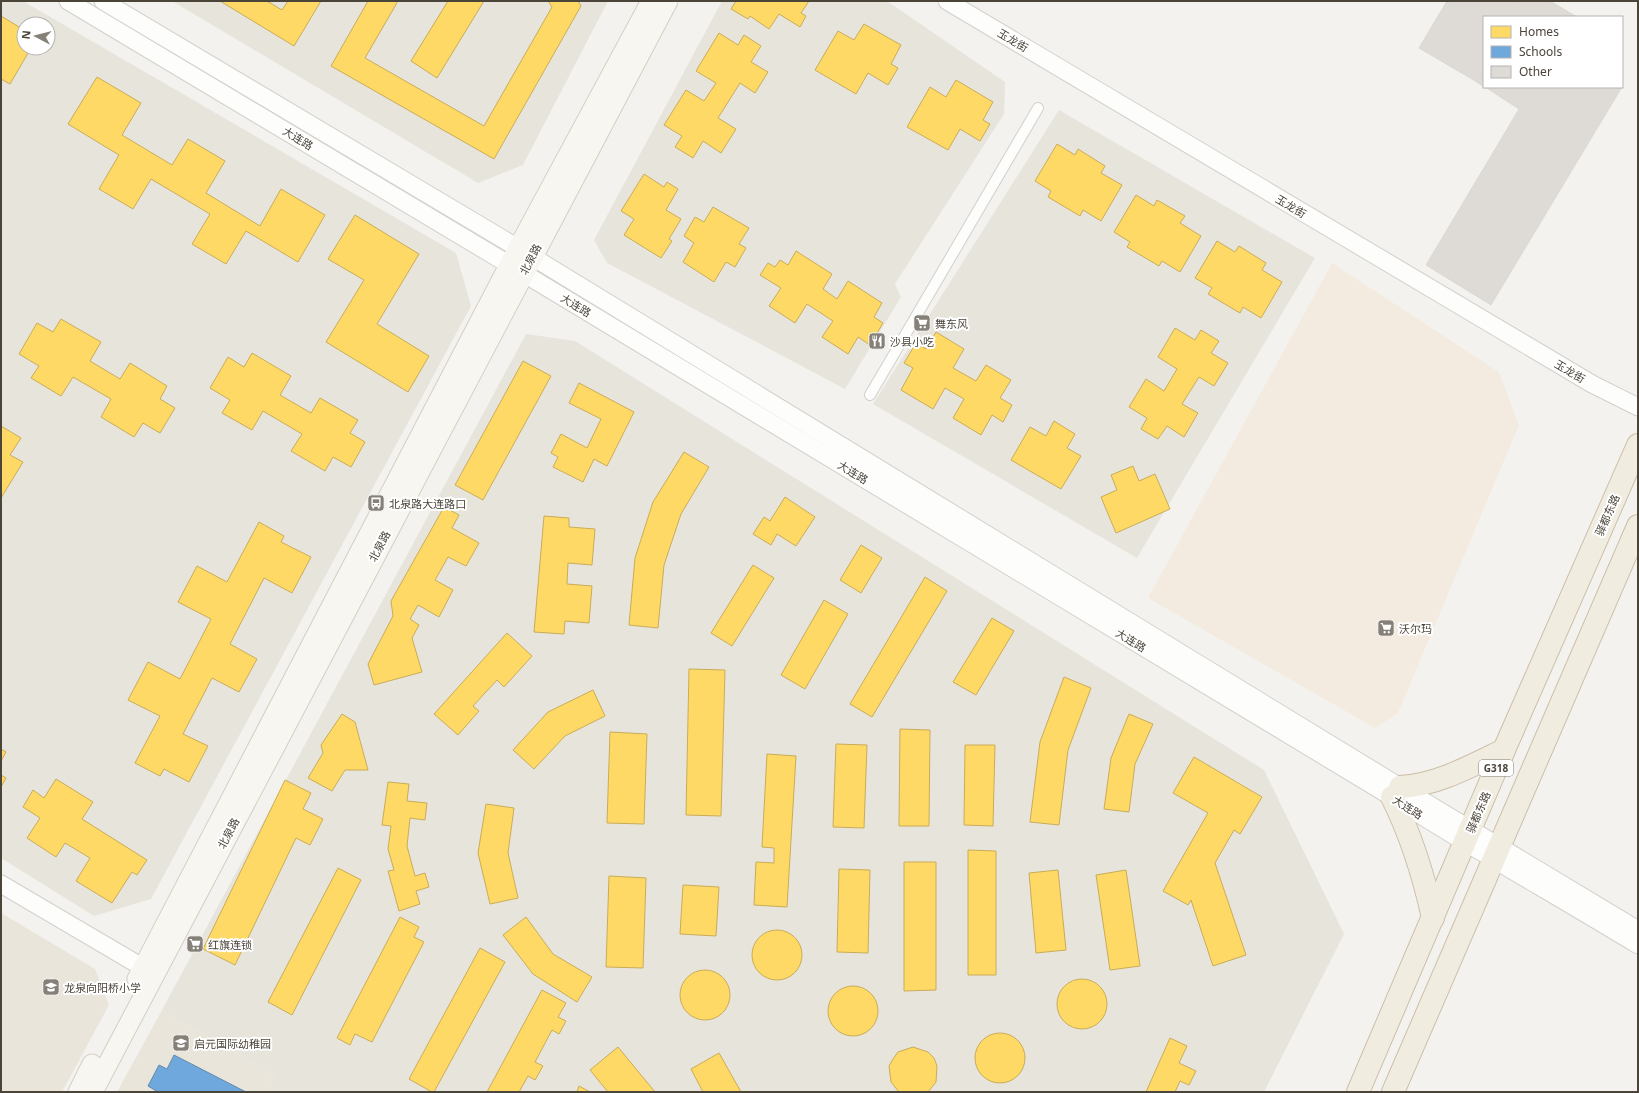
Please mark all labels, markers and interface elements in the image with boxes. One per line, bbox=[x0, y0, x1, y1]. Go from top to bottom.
north arrow bbox=[16, 16, 56, 56]
legend bbox=[1483, 16, 1623, 88]
text: Homes bbox=[1519, 23, 1559, 40]
street label: 玉龙街 bbox=[995, 25, 1031, 55]
text: N bbox=[18, 29, 34, 40]
text: Schools bbox=[1519, 43, 1562, 60]
text: Other bbox=[1519, 63, 1552, 80]
street label: 大连路 bbox=[280, 123, 316, 153]
street label: 玉龙街 bbox=[1273, 191, 1309, 221]
street label: 北泉路 bbox=[516, 241, 544, 277]
street label: 大连路 bbox=[558, 290, 594, 320]
supermarket icon: 舞东风 bbox=[912, 313, 932, 333]
place label: 舞东风 bbox=[935, 316, 968, 331]
restaurant icon: 沙县小吃 bbox=[867, 331, 887, 351]
place label: 沙县小吃 bbox=[890, 334, 934, 349]
street label: 玉龙街 bbox=[1552, 356, 1588, 386]
street label: 大连路 bbox=[835, 457, 871, 487]
street label: 驿都东路 bbox=[1591, 492, 1623, 538]
bus stop icon: 北泉路大连路口 bbox=[366, 493, 386, 513]
place label: 北泉路大连路口 bbox=[389, 496, 466, 511]
street label: 北泉路 bbox=[365, 528, 393, 564]
supermarket icon: 沃尔玛 bbox=[1376, 618, 1396, 638]
place label: 沃尔玛 bbox=[1399, 621, 1432, 636]
street label: 大连路 bbox=[1113, 625, 1149, 655]
road number: G318 bbox=[1479, 760, 1513, 776]
street label: 驿都东路 bbox=[1463, 789, 1493, 835]
street label: 大连路 bbox=[1390, 792, 1426, 822]
street label: 北泉路 bbox=[214, 815, 242, 851]
supermarket icon: 红旗连锁 bbox=[185, 934, 205, 954]
place label: 红旗连锁 bbox=[208, 937, 252, 952]
school or university icon: 龙泉向阳桥小学 bbox=[41, 977, 61, 997]
place label: 龙泉向阳桥小学 bbox=[64, 980, 141, 995]
school or university icon: 启元国际幼稚园 bbox=[171, 1033, 191, 1053]
place label: 启元国际幼稚园 bbox=[194, 1036, 271, 1051]

